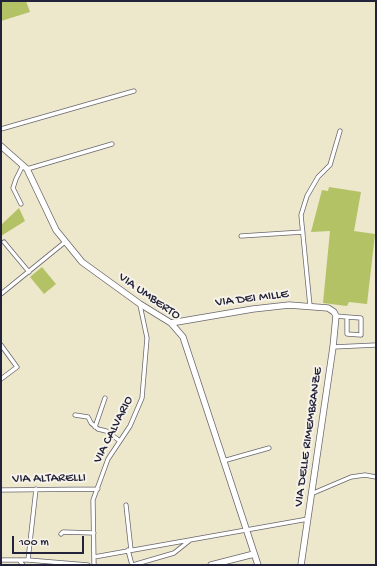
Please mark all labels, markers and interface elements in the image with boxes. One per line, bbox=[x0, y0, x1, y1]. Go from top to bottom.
street label: VIA UMBERTO bbox=[115, 270, 183, 324]
street label: VIA DEI MILLE bbox=[215, 287, 289, 311]
street label: VIA DELLE RIMEMBRANZE bbox=[291, 366, 327, 508]
street label: VIA CALVARIO bbox=[90, 394, 138, 466]
street label: VIA ALTARELLI bbox=[12, 471, 86, 487]
scale bar bbox=[14, 528, 86, 554]
text: 100 m bbox=[19, 536, 49, 550]

